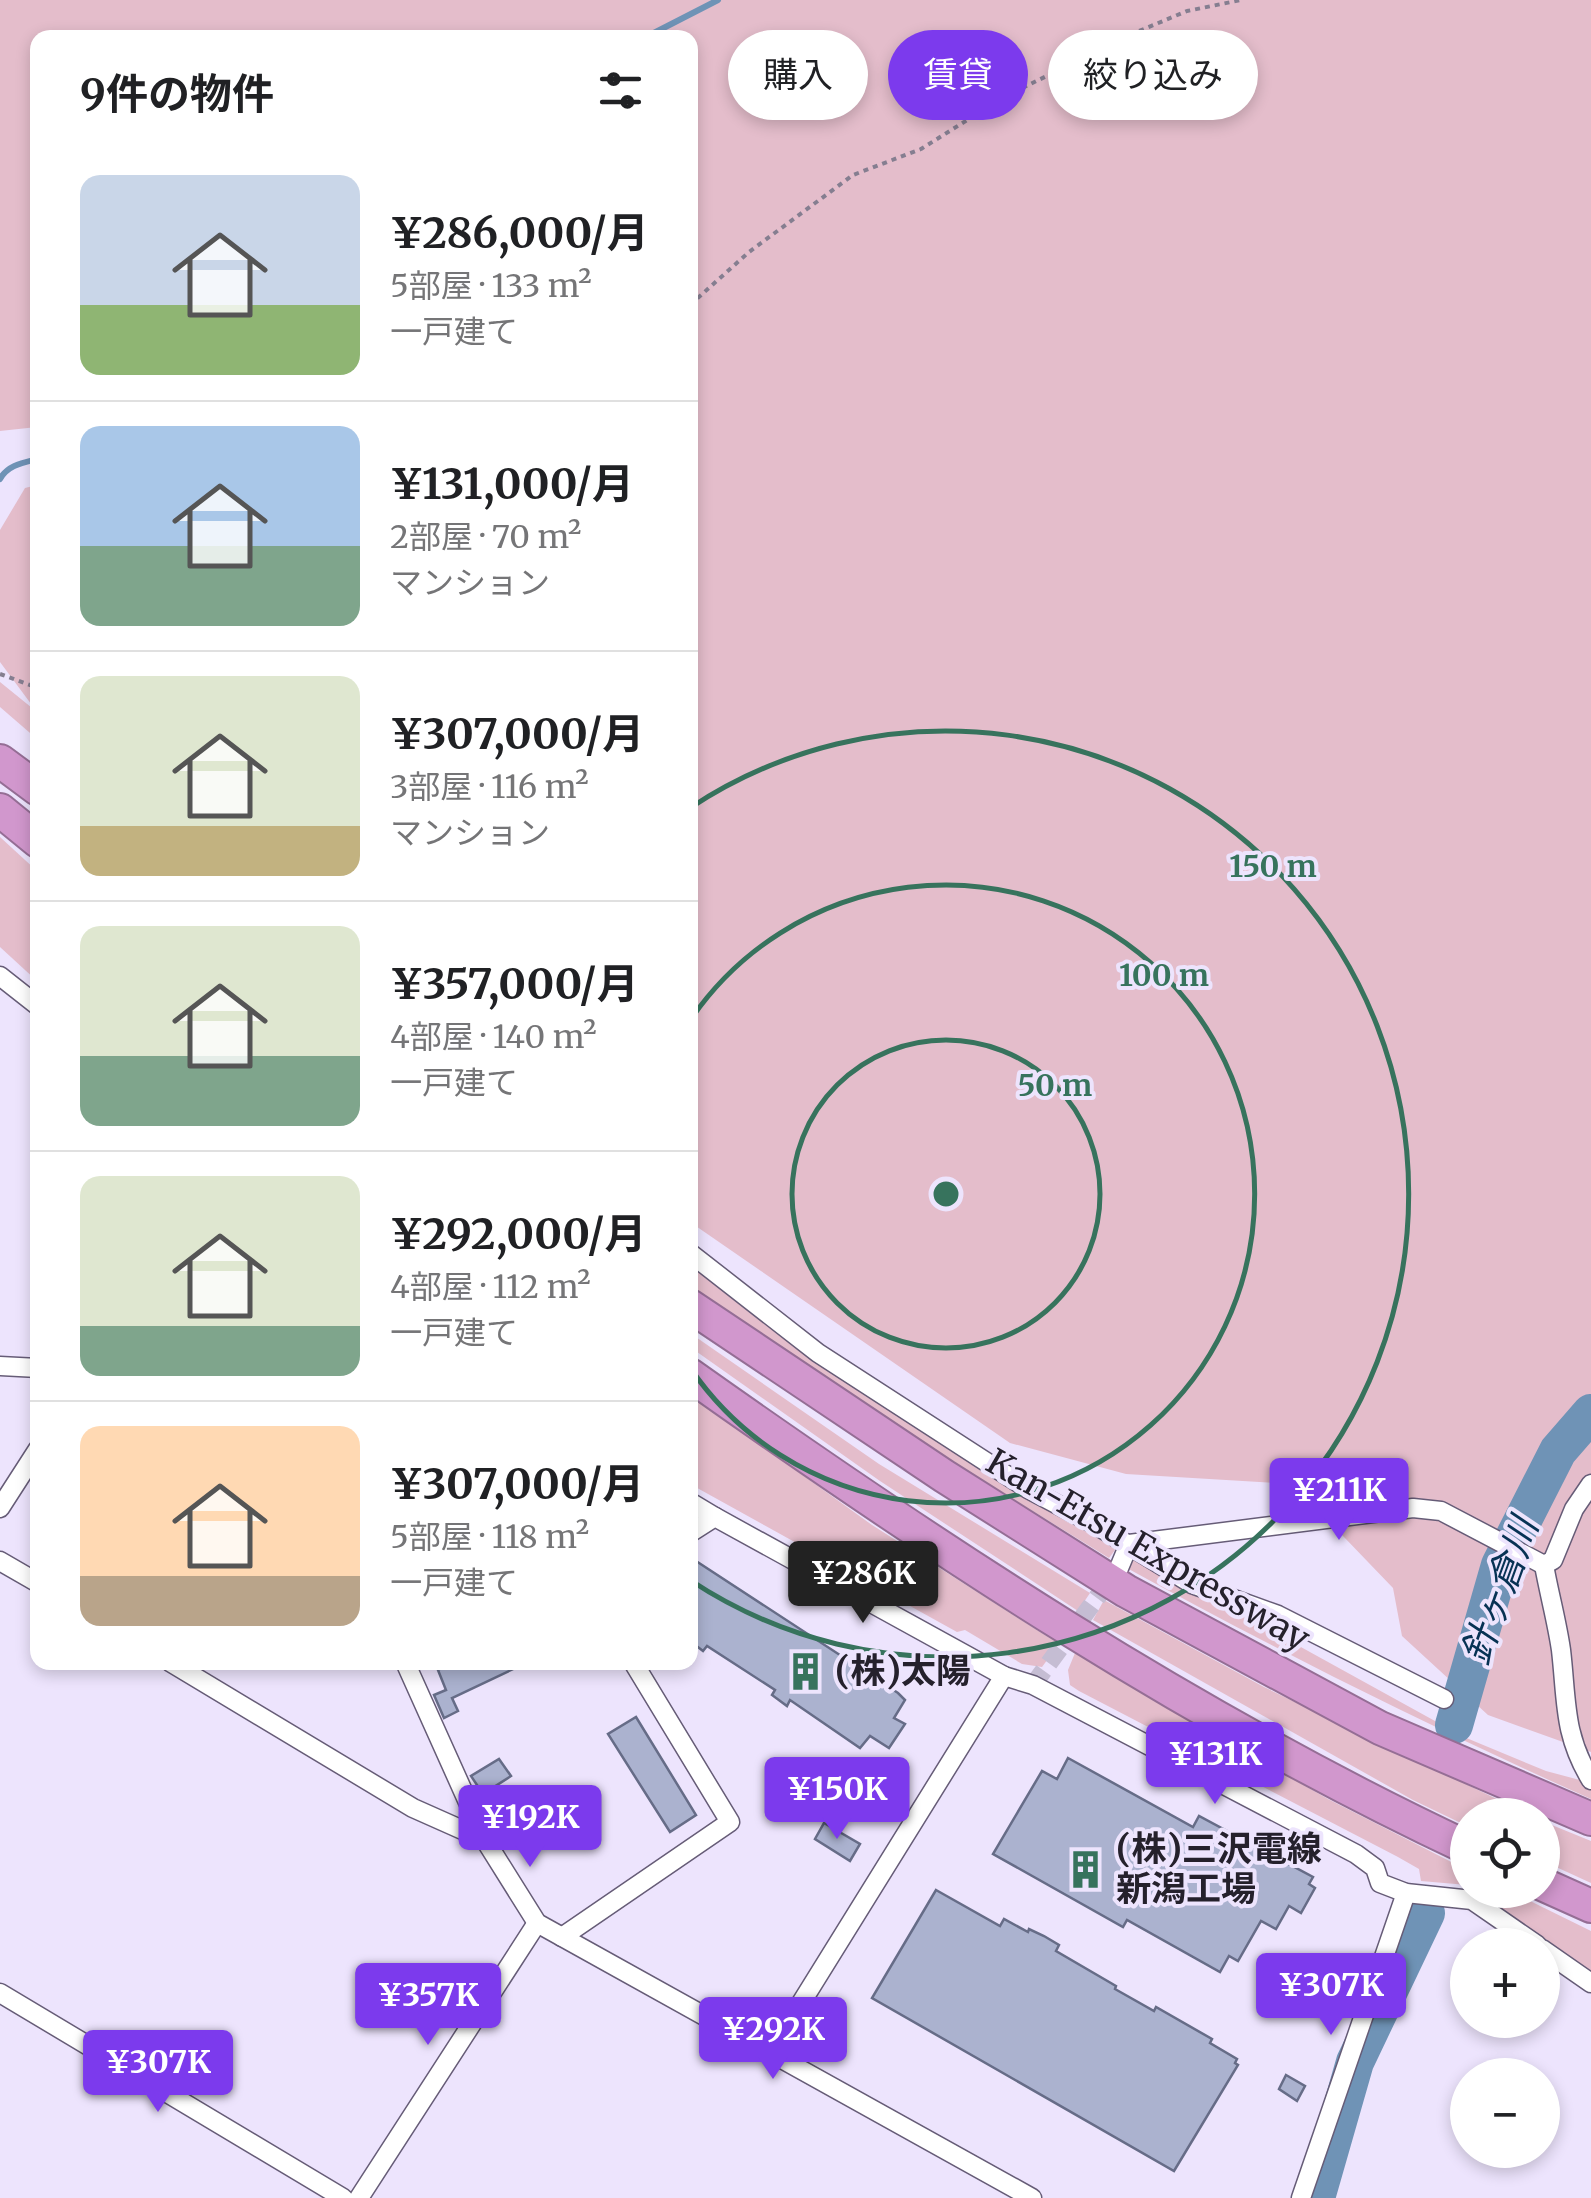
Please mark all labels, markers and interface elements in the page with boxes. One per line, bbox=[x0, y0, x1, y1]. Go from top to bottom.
chip: 購入 bbox=[728, 30, 868, 120]
chip: 賃貸 bbox=[888, 30, 1028, 120]
chip: 絞り込み bbox=[1048, 30, 1258, 120]
icon: filters bbox=[593, 63, 648, 118]
text: 9件の物件 bbox=[80, 68, 274, 120]
text: ¥286,000/月 bbox=[390, 207, 649, 259]
icon: home bbox=[160, 215, 280, 335]
text: 5部屋 · 133 m² bbox=[390, 266, 592, 306]
text: 一戸建て bbox=[390, 312, 518, 352]
text: ¥131,000/月 bbox=[390, 458, 634, 510]
icon: home bbox=[160, 466, 280, 586]
text: 2部屋 · 70 m² bbox=[390, 517, 581, 557]
text: マンション bbox=[390, 563, 550, 603]
text: ¥307,000/月 bbox=[390, 708, 644, 760]
icon: home bbox=[160, 716, 280, 836]
text: 3部屋 · 116 m² bbox=[390, 767, 589, 807]
text: マンション bbox=[390, 813, 550, 853]
text: 150 m bbox=[1229, 847, 1317, 885]
text: 100 m bbox=[1119, 956, 1209, 994]
text: ¥357,000/月 bbox=[390, 958, 639, 1010]
icon: home bbox=[160, 966, 280, 1086]
text: 4部屋 · 140 m² bbox=[390, 1017, 597, 1057]
text: 一戸建て bbox=[390, 1063, 518, 1103]
text: 50 m bbox=[1018, 1066, 1092, 1104]
centre of rings bbox=[928, 1176, 964, 1212]
text: ¥292,000/月 bbox=[390, 1208, 647, 1260]
icon: home bbox=[160, 1216, 280, 1336]
text: 4部屋 · 112 m² bbox=[390, 1267, 591, 1307]
text: 一戸建て bbox=[390, 1313, 518, 1353]
street label: Kan-Etsu Expressway bbox=[979, 1439, 1318, 1661]
text: ¥307,000/月 bbox=[390, 1458, 644, 1510]
pin: ¥211K bbox=[1269, 1458, 1409, 1543]
icon: home bbox=[160, 1466, 280, 1586]
text: ¥211K bbox=[1292, 1470, 1386, 1510]
water label: 針ヶ倉川 bbox=[1451, 1508, 1549, 1670]
text: 5部屋 · 118 m² bbox=[390, 1517, 589, 1557]
pin: ¥286K bbox=[793, 1541, 933, 1626]
text: ¥286K bbox=[810, 1553, 916, 1593]
text: 一戸建て bbox=[390, 1563, 518, 1603]
place label: (株)太陽 bbox=[835, 1649, 971, 1693]
building icon: (株)太陽 bbox=[784, 1650, 826, 1692]
pin: ¥131K bbox=[1145, 1722, 1285, 1807]
text: ¥131K bbox=[1168, 1734, 1262, 1774]
pin: ¥150K bbox=[767, 1757, 907, 1842]
text: ¥150K bbox=[787, 1769, 887, 1809]
pin: ¥192K bbox=[460, 1785, 600, 1870]
text: ¥192K bbox=[480, 1797, 580, 1837]
map controls bbox=[1450, 1798, 1560, 2168]
button: locate bbox=[1450, 1798, 1560, 1908]
place label: (株)三沢電線 新潟工場 bbox=[1116, 1827, 1322, 1911]
building icon: (株)三沢電線 新潟工場 bbox=[1065, 1848, 1107, 1890]
button: + bbox=[1450, 1928, 1560, 2038]
pin: ¥307K bbox=[1261, 1953, 1401, 2038]
pin: ¥357K bbox=[358, 1963, 498, 2048]
text: ¥307K bbox=[1278, 1965, 1384, 2005]
text: ¥357K bbox=[377, 1975, 479, 2015]
pin: ¥292K bbox=[703, 1997, 843, 2082]
text: ¥292K bbox=[721, 2009, 825, 2049]
pin: ¥307K bbox=[88, 2030, 228, 2115]
text: ¥307K bbox=[105, 2042, 211, 2082]
button: − bbox=[1450, 2058, 1560, 2168]

